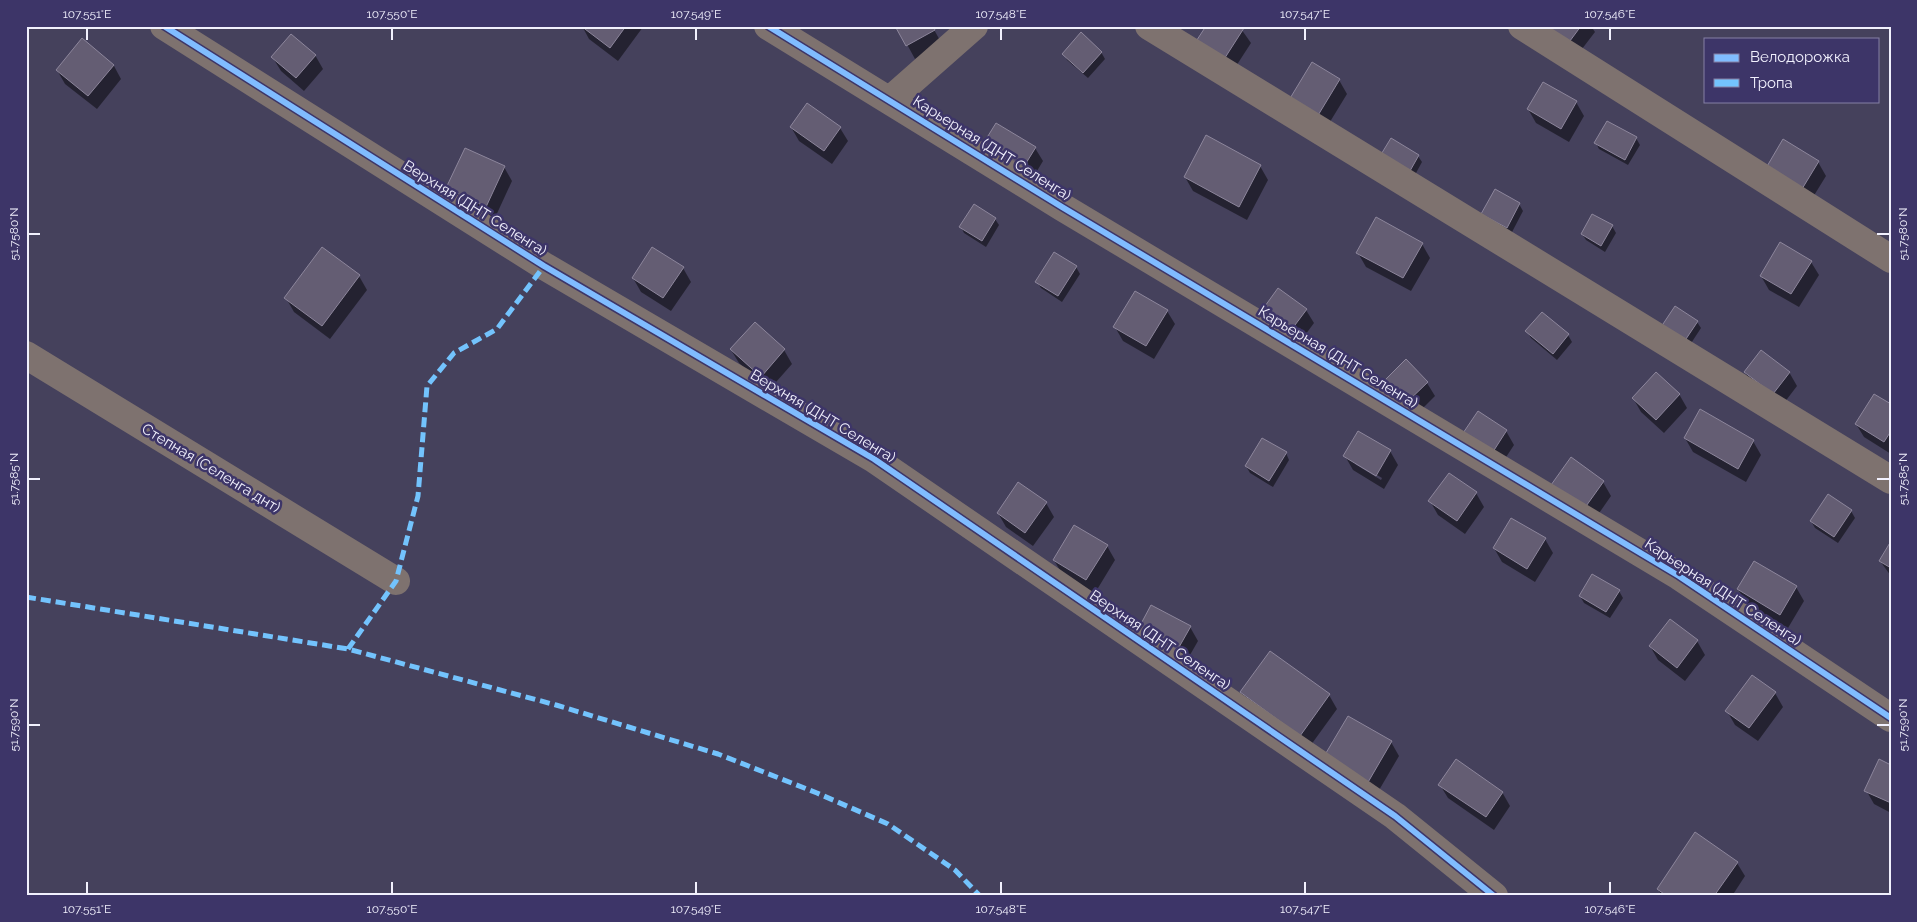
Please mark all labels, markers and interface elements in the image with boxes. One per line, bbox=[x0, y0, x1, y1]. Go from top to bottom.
text: 107.551°E bbox=[63, 7, 111, 21]
text: 107.550°E bbox=[367, 7, 417, 21]
text: 107.549°E bbox=[671, 7, 721, 21]
text: 107.548°E bbox=[975, 7, 1027, 21]
text: 107.547°E bbox=[1280, 7, 1330, 21]
text: 107.546°E bbox=[1584, 7, 1636, 21]
legend bbox=[1704, 38, 1880, 102]
text: Велодорожка bbox=[1750, 48, 1850, 66]
text: Тропа bbox=[1750, 74, 1793, 92]
street label: Карьерная (ДНТ Селенга) bbox=[910, 92, 1074, 204]
street label: Верхняя (ДНТ Селенга) bbox=[400, 156, 550, 260]
text: 51.7580°N bbox=[7, 207, 21, 261]
text: 51.7580°N bbox=[1896, 207, 1910, 261]
street label: Карьерная (ДНТ Селенга) bbox=[1255, 302, 1421, 412]
street label: Верхняя (ДНТ Селенга) bbox=[747, 366, 899, 466]
street label: Степная (Селенга днт) bbox=[138, 419, 284, 517]
text: 51.7585°N bbox=[7, 453, 21, 505]
text: 51.7585°N bbox=[1896, 453, 1910, 505]
street label: Карьерная (ДНТ Селенга) bbox=[1641, 535, 1805, 649]
street label: Верхняя (ДНТ Селенга) bbox=[1086, 586, 1234, 694]
text: 51.7590°N bbox=[7, 698, 21, 752]
text: 51.7590°N bbox=[1896, 698, 1910, 752]
text: 107.551°E bbox=[63, 902, 111, 916]
text: 107.550°E bbox=[367, 902, 417, 916]
text: 107.549°E bbox=[671, 902, 721, 916]
text: 107.548°E bbox=[975, 902, 1027, 916]
text: 107.547°E bbox=[1280, 902, 1330, 916]
text: 107.546°E bbox=[1584, 902, 1636, 916]

